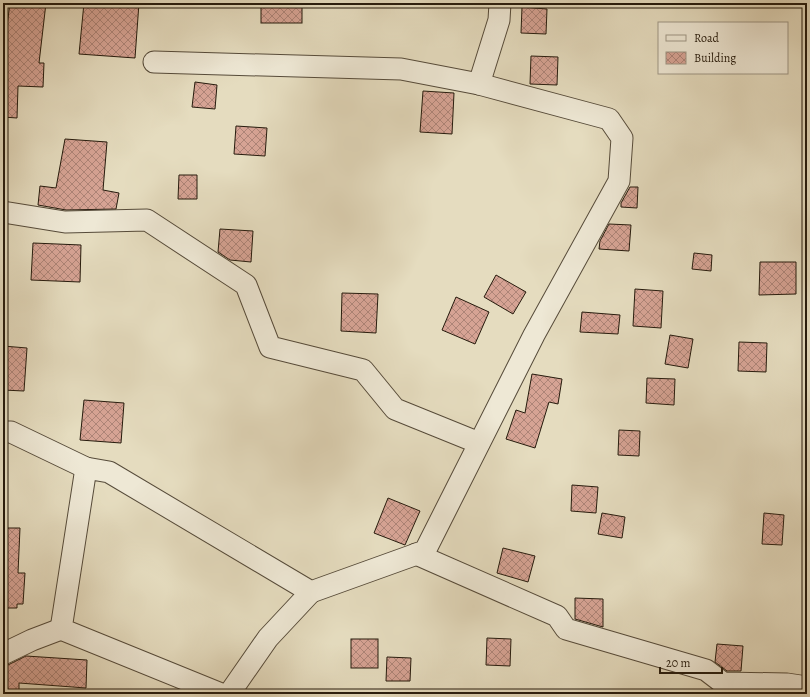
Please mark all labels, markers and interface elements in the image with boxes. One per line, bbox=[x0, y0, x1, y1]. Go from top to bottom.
legend bbox=[658, 22, 788, 74]
text: Road bbox=[694, 30, 720, 46]
text: Building bbox=[694, 50, 736, 66]
scale bar bbox=[660, 649, 722, 675]
text: 20 m bbox=[666, 655, 690, 671]

